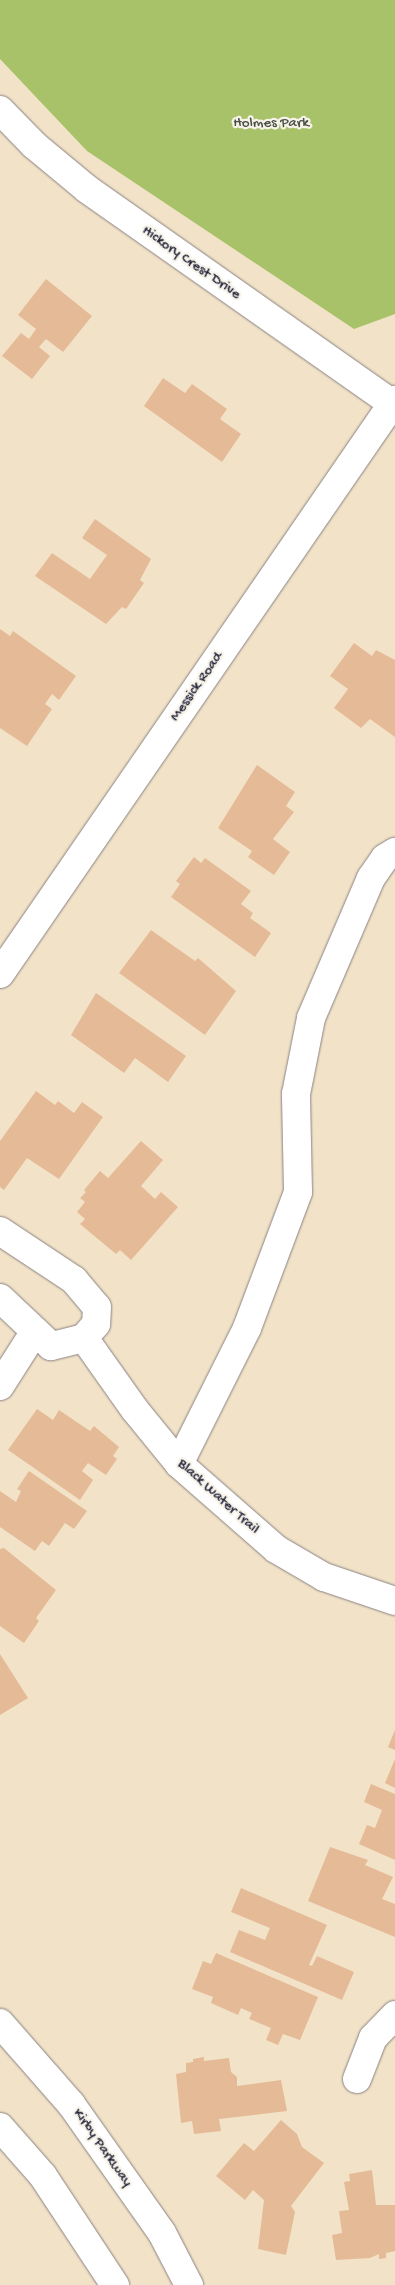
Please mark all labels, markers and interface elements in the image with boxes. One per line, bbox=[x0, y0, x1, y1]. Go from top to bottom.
park label: Holmes Park bbox=[233, 115, 309, 133]
street label: Hickory Crest Drive bbox=[138, 222, 244, 304]
street label: Messick Road bbox=[167, 649, 227, 725]
street label: Black Water Trail bbox=[173, 1455, 263, 1539]
street label: Kirby Parkway bbox=[68, 2105, 136, 2191]

